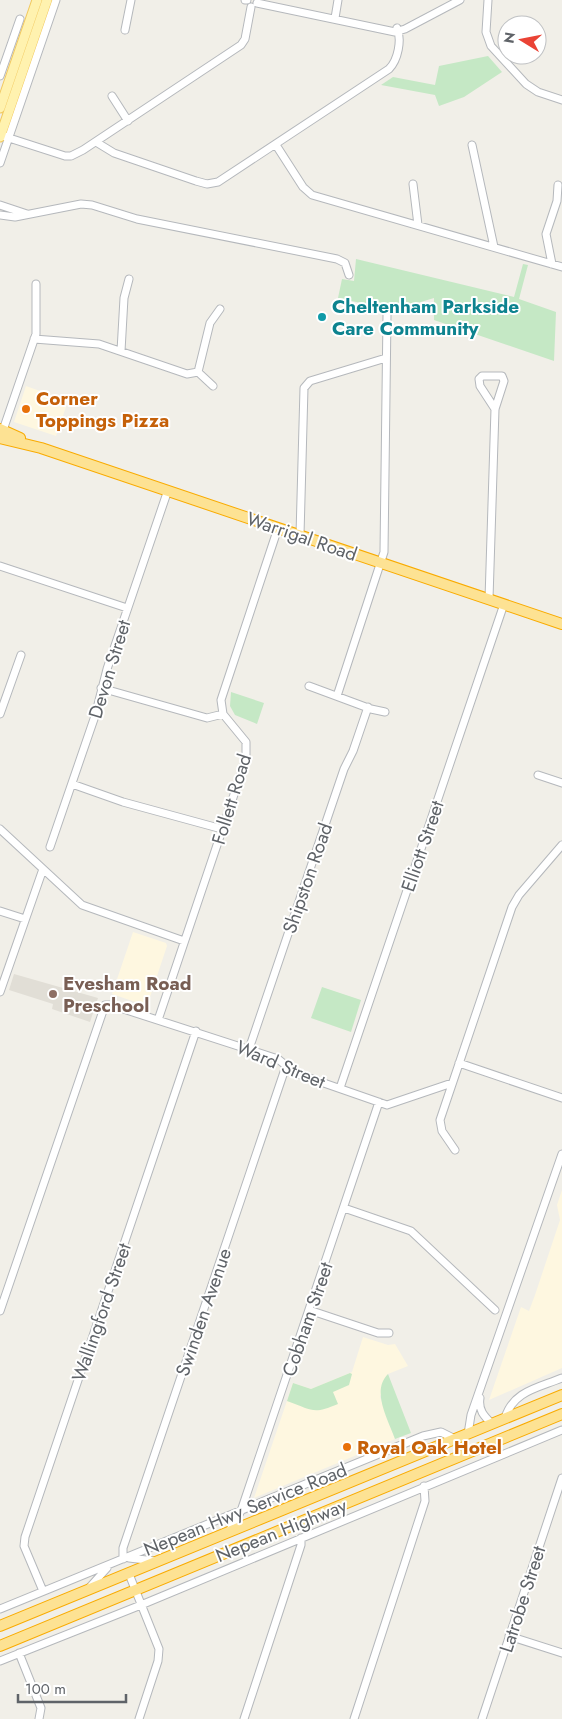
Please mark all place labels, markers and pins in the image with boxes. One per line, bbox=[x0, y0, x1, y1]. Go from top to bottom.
place label: Cheltenham Parkside Care Community bbox=[332, 293, 519, 342]
marker: Cheltenham Parkside Care Community bbox=[316, 311, 328, 323]
place label: Corner Toppings Pizza bbox=[36, 385, 169, 434]
marker: Corner Toppings Pizza bbox=[20, 403, 32, 415]
place label: Evesham Road Preschool bbox=[63, 970, 192, 1019]
marker: Evesham Road Preschool bbox=[47, 988, 59, 1000]
place label: Royal Oak Hotel bbox=[357, 1434, 502, 1461]
marker: Royal Oak Hotel bbox=[341, 1441, 353, 1453]

